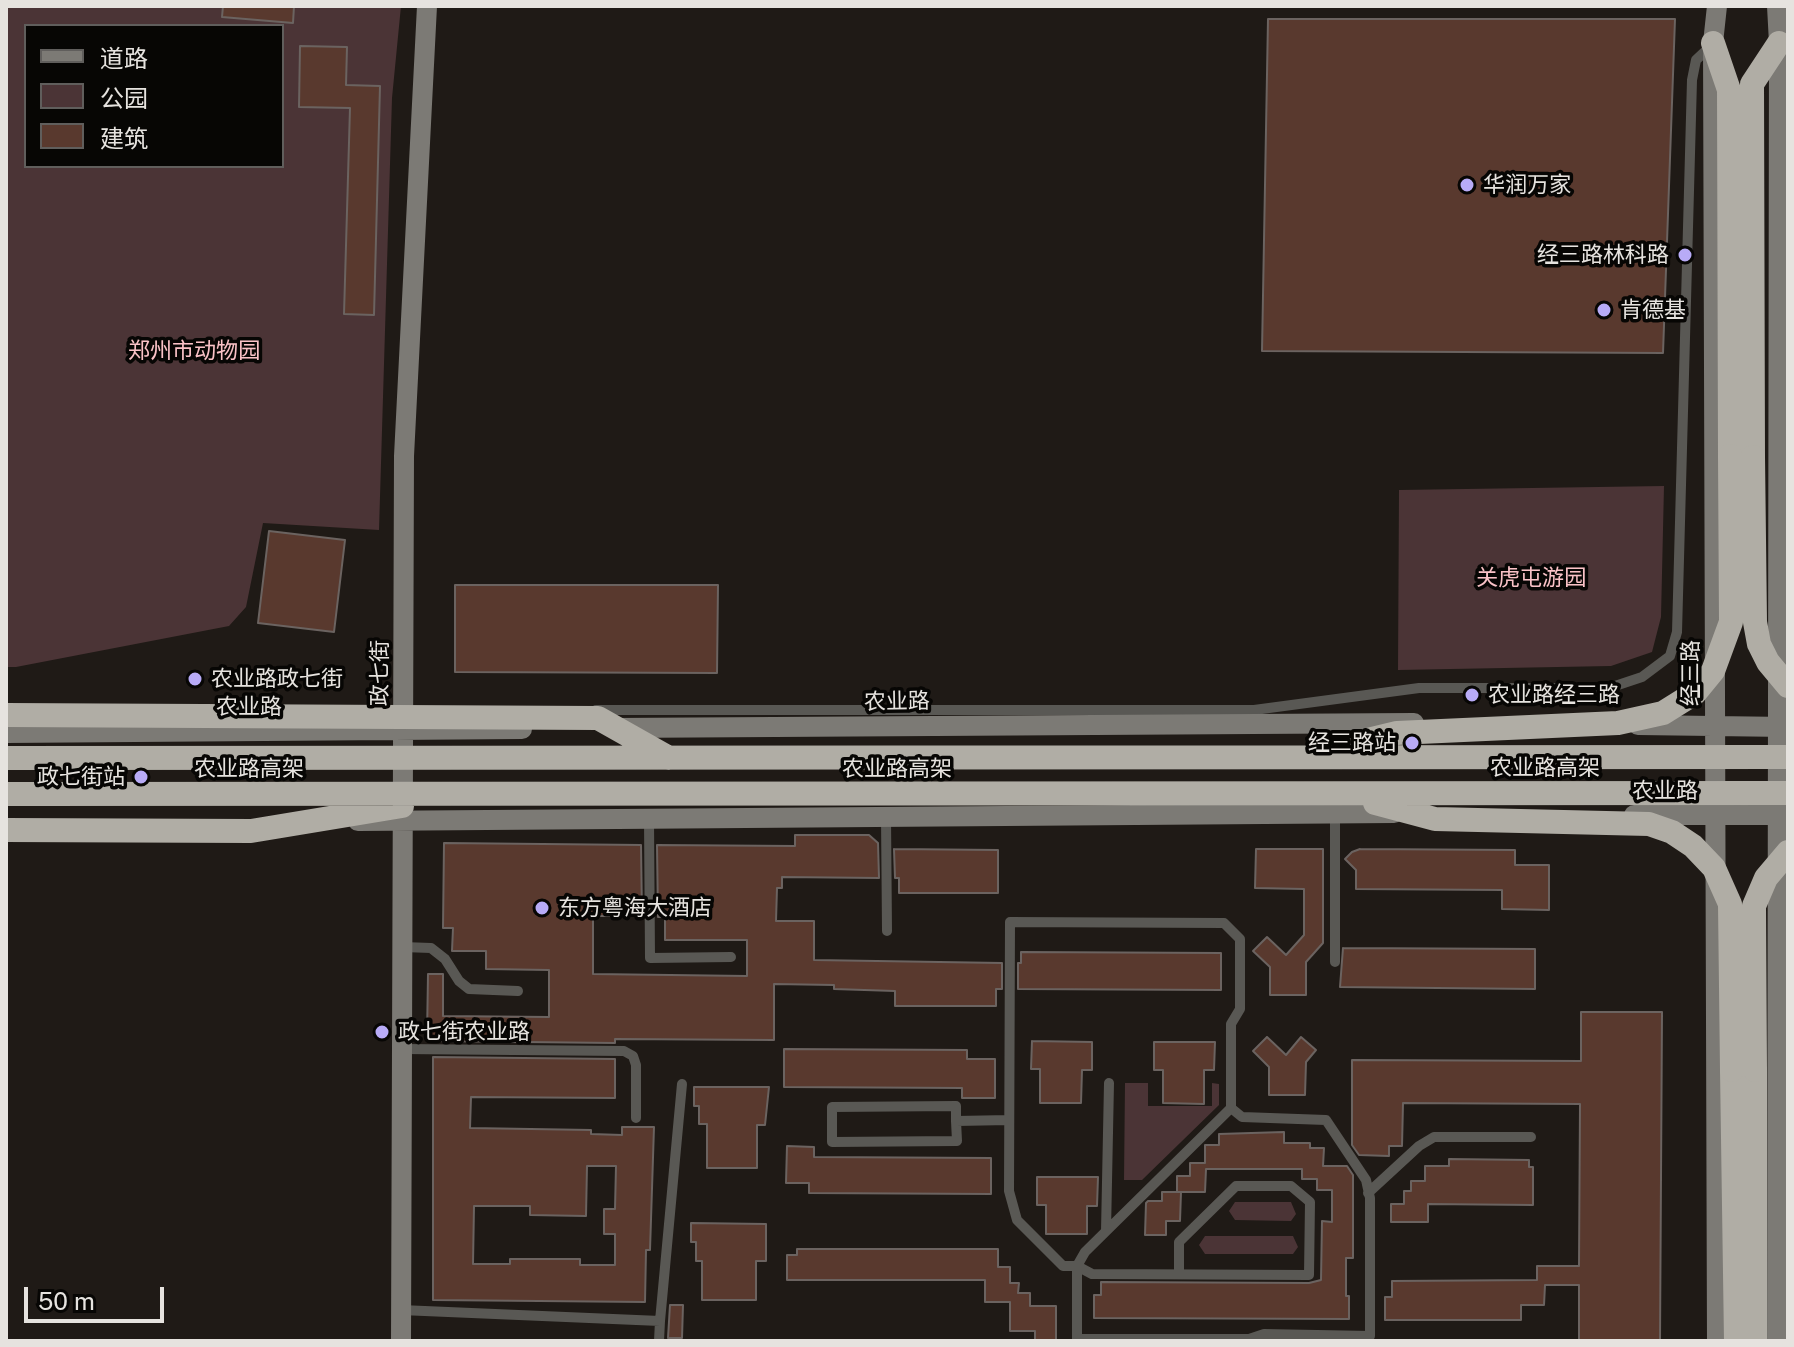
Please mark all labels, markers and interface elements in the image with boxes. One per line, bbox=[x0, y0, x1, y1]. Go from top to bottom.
legend bbox=[24, 24, 284, 168]
text: 道路 bbox=[100, 44, 148, 72]
text: 公园 bbox=[100, 84, 148, 112]
text: 建筑 bbox=[100, 124, 148, 152]
place label: 华润万家 bbox=[1483, 172, 1571, 198]
marker: 华润万家 bbox=[1458, 176, 1476, 194]
place label: 经三路林科路 bbox=[1537, 242, 1669, 268]
marker: 经三路林科路 bbox=[1676, 246, 1694, 264]
place label: 肯德基 bbox=[1620, 297, 1686, 323]
marker: 肯德基 bbox=[1595, 301, 1613, 319]
park label: 郑州市动物园 bbox=[128, 338, 260, 364]
park label: 关虎屯游园 bbox=[1476, 565, 1586, 591]
street label: 政七街 bbox=[367, 640, 393, 706]
street label: 经三路 bbox=[1678, 640, 1704, 706]
place label: 农业路政七街 bbox=[211, 666, 343, 692]
marker: 农业路政七街 bbox=[186, 670, 204, 688]
place label: 农业路经三路 bbox=[1488, 682, 1620, 708]
marker: 农业路经三路 bbox=[1463, 686, 1481, 704]
street label: 农业路 bbox=[864, 688, 930, 716]
street label: 农业路 bbox=[216, 694, 282, 720]
place label: 经三路站 bbox=[1308, 730, 1396, 756]
marker: 经三路站 bbox=[1403, 734, 1421, 752]
street label: 农业路高架 bbox=[1490, 755, 1600, 781]
street label: 农业路高架 bbox=[194, 756, 304, 782]
street label: 农业路高架 bbox=[842, 756, 952, 782]
place label: 政七街站 bbox=[37, 764, 125, 790]
marker: 政七街站 bbox=[132, 768, 150, 786]
street label: 农业路 bbox=[1632, 778, 1698, 804]
place label: 东方粤海大酒店 bbox=[558, 895, 712, 921]
marker: 东方粤海大酒店 bbox=[533, 899, 551, 917]
place label: 政七街农业路 bbox=[398, 1019, 530, 1045]
marker: 政七街农业路 bbox=[373, 1023, 391, 1041]
scale bar bbox=[28, 1271, 168, 1321]
text: 50 m bbox=[38, 1287, 95, 1315]

